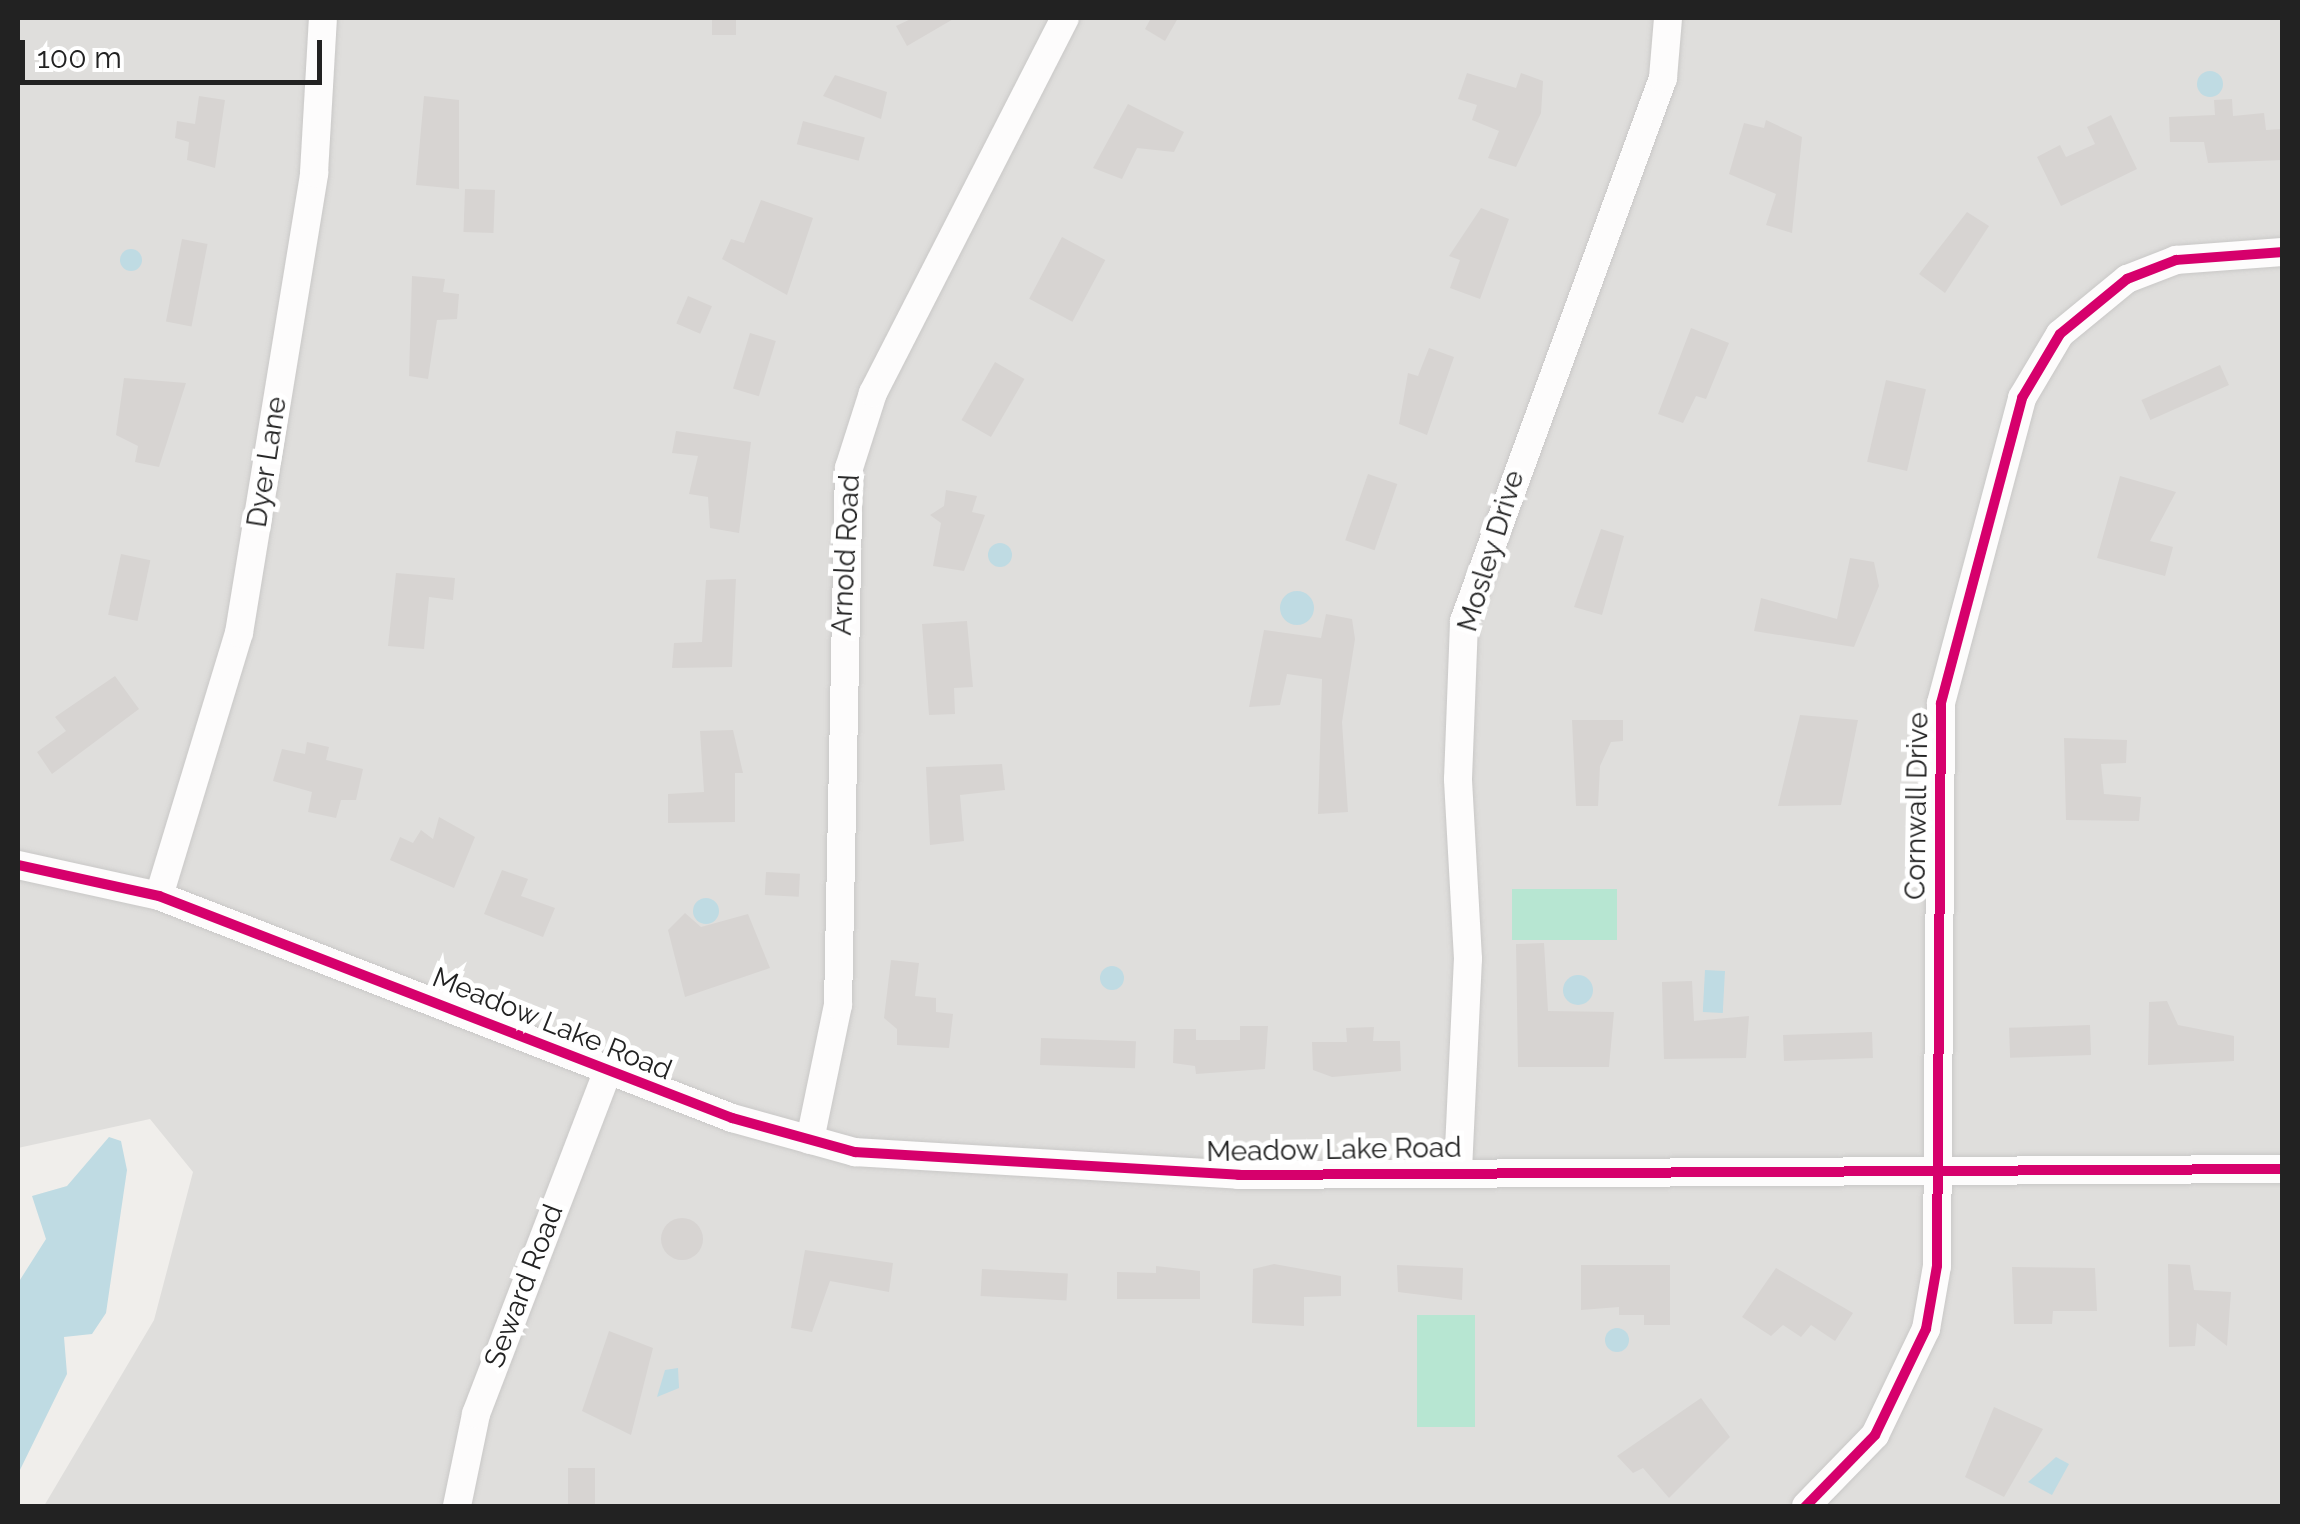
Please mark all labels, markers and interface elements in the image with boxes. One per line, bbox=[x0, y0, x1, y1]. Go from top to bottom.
scale bar bbox=[25, 20, 328, 82]
text: 100 m bbox=[37, 40, 122, 75]
street label: Dyer Lane bbox=[240, 394, 294, 530]
street label: Mosley Drive bbox=[1450, 466, 1532, 636]
street label: Arnold Road bbox=[825, 474, 867, 636]
street label: Cornwall Drive bbox=[1899, 711, 1935, 901]
street label: Meadow Lake Road bbox=[427, 960, 677, 1088]
street label: Meadow Lake Road bbox=[1206, 1131, 1462, 1169]
street label: Seward Road bbox=[478, 1200, 570, 1372]

